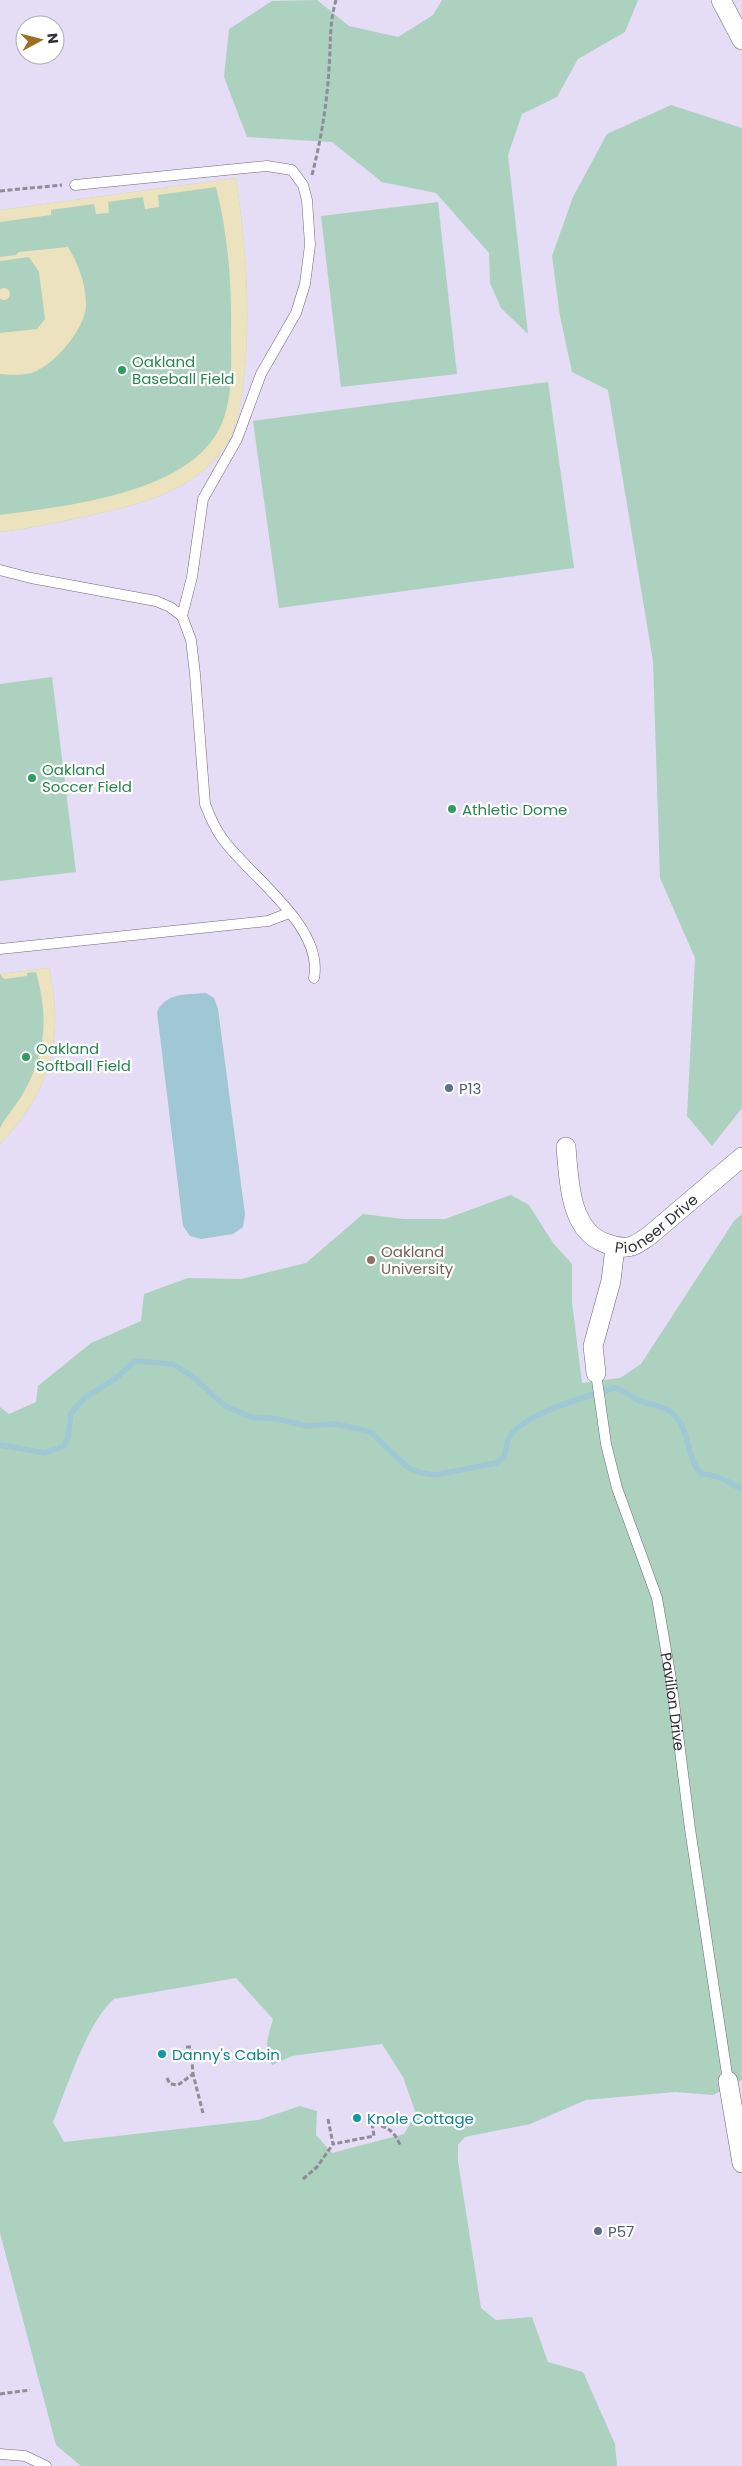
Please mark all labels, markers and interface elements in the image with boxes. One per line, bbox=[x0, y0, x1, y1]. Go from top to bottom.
north arrow bbox=[15, 15, 65, 65]
text: N bbox=[42, 32, 63, 45]
place label: Oakland Baseball Field bbox=[132, 351, 235, 389]
marker: Oakland Baseball Field bbox=[116, 364, 128, 376]
place label: Oakland Soccer Field bbox=[42, 759, 132, 797]
marker: Oakland Soccer Field bbox=[26, 772, 38, 784]
place label: Athletic Dome bbox=[462, 799, 567, 820]
marker: Athletic Dome bbox=[446, 803, 458, 815]
place label: Oakland Softball Field bbox=[36, 1038, 131, 1076]
marker: Oakland Softball Field bbox=[20, 1051, 32, 1063]
place label: P13 bbox=[459, 1078, 481, 1099]
marker: P13 bbox=[443, 1082, 455, 1094]
street label: Pioneer Drive bbox=[614, 1189, 702, 1258]
place label: Oakland University bbox=[381, 1241, 454, 1279]
marker: Oakland University bbox=[365, 1254, 377, 1266]
street label: Pavilion Drive bbox=[656, 1651, 691, 1752]
place label: Danny's Cabin bbox=[172, 2044, 280, 2065]
marker: Danny's Cabin bbox=[156, 2048, 168, 2060]
place label: Knole Cottage bbox=[367, 2108, 474, 2129]
marker: Knole Cottage bbox=[351, 2112, 363, 2124]
place label: P57 bbox=[608, 2221, 634, 2242]
marker: P57 bbox=[592, 2225, 604, 2237]

